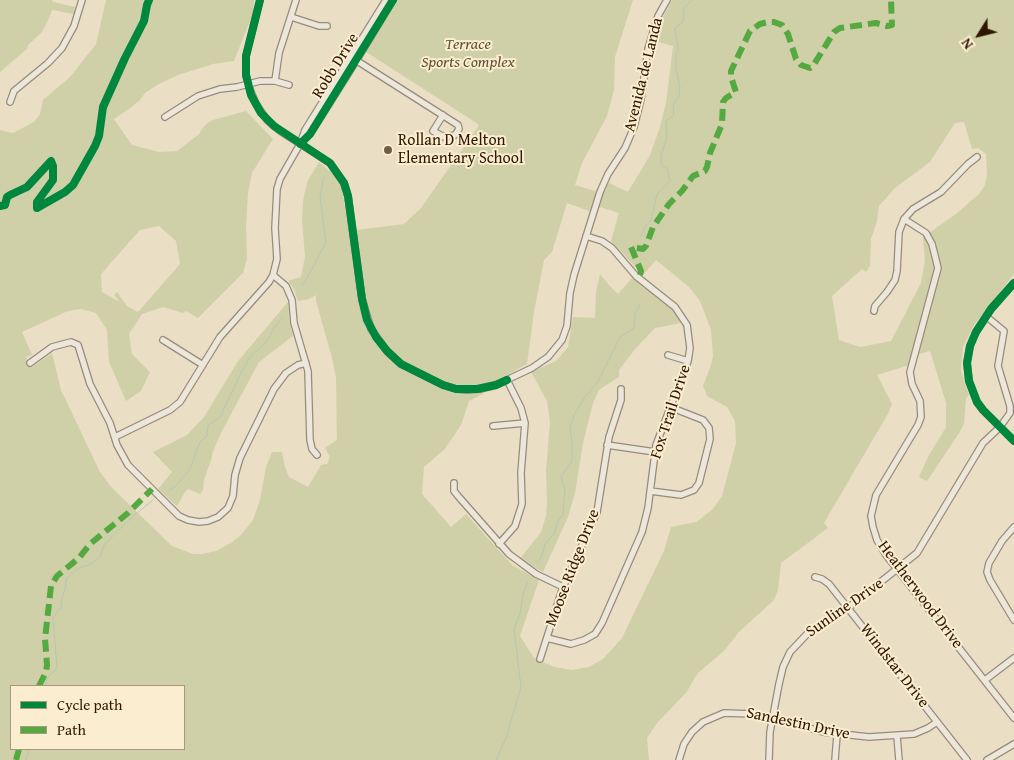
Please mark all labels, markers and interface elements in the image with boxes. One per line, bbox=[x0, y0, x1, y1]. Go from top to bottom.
north arrow bbox=[954, 10, 1004, 60]
street label: Avenida de Landa bbox=[621, 16, 667, 134]
street label: Robb Drive bbox=[308, 30, 364, 102]
text: N bbox=[956, 34, 978, 53]
park label: Terrace Sports Complex bbox=[421, 35, 515, 73]
place label: Rollan D Melton Elementary School bbox=[398, 131, 523, 169]
marker: Rollan D Melton Elementary School bbox=[382, 144, 394, 156]
street label: Fox Trail Drive bbox=[647, 362, 695, 462]
street label: Moose Ridge Drive bbox=[542, 507, 604, 629]
street label: Heatherwood Drive bbox=[873, 537, 967, 653]
street label: Sunline Drive bbox=[802, 574, 888, 642]
street label: Windstar Drive bbox=[855, 620, 933, 712]
legend bbox=[10, 685, 185, 750]
text: Cycle path bbox=[57, 694, 123, 715]
street label: Sandestin Drive bbox=[745, 704, 851, 744]
text: Path bbox=[57, 719, 86, 740]

